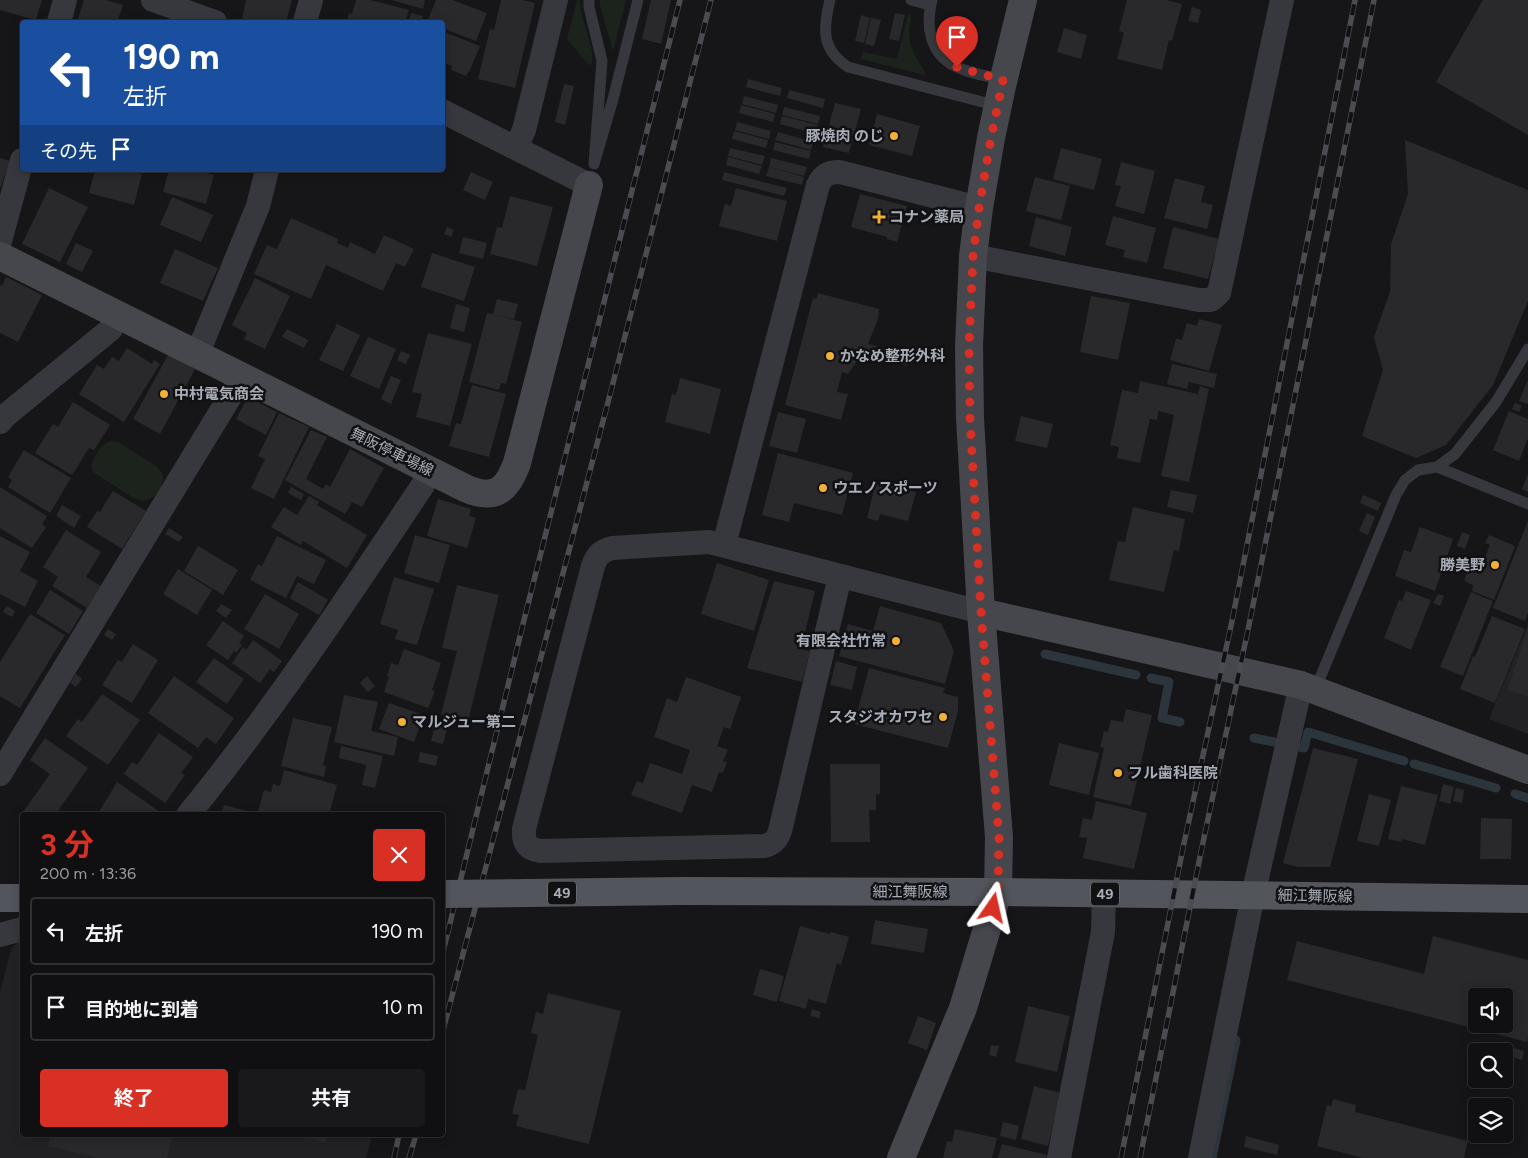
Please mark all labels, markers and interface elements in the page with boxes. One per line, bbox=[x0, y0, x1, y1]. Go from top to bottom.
pin bbox=[936, 16, 978, 67]
icon: arrive bbox=[943, 23, 971, 51]
text: 190 m bbox=[123, 36, 220, 78]
icon: left bbox=[40, 40, 105, 105]
text: 左折 bbox=[123, 83, 167, 110]
place label: 豚焼肉 のじ bbox=[805, 127, 884, 145]
marker: 豚焼肉 のじ bbox=[888, 130, 900, 142]
icon: arrive bbox=[107, 135, 135, 163]
text: その先 bbox=[40, 140, 97, 163]
place label: コナン薬局 bbox=[889, 208, 964, 226]
marker: コナン薬局 bbox=[873, 211, 885, 223]
place label: かなめ整形外科 bbox=[840, 347, 945, 365]
marker: かなめ整形外科 bbox=[824, 350, 836, 362]
place label: 中村電気商会 bbox=[174, 385, 264, 403]
marker: 中村電気商会 bbox=[158, 388, 170, 400]
street label: 舞阪停車場線 bbox=[348, 424, 436, 480]
place label: ウエノスポーツ bbox=[833, 479, 938, 497]
marker: ウエノスポーツ bbox=[817, 482, 829, 494]
place label: 勝美野 bbox=[1440, 556, 1485, 574]
marker: 勝美野 bbox=[1489, 559, 1501, 571]
place label: 有限会社竹常 bbox=[796, 632, 886, 650]
marker: 有限会社竹常 bbox=[890, 635, 902, 647]
place label: スタジオカワセ bbox=[828, 708, 933, 726]
marker: スタジオカワセ bbox=[937, 711, 949, 723]
place label: マルジュー第二 bbox=[412, 713, 516, 731]
marker: マルジュー第二 bbox=[396, 716, 408, 728]
place label: フル歯科医院 bbox=[1128, 764, 1218, 782]
marker: フル歯科医院 bbox=[1112, 767, 1124, 779]
text: 3 分 bbox=[40, 826, 94, 863]
button: close bbox=[373, 829, 425, 881]
text: 200 m · 13:36 bbox=[40, 864, 136, 883]
road number: 49 bbox=[548, 881, 576, 904]
position arrow bbox=[966, 881, 1018, 933]
road number: 49 bbox=[1091, 882, 1119, 906]
street label: 細江舞阪線 bbox=[872, 883, 948, 901]
street label: 細江舞阪線 bbox=[1277, 886, 1353, 906]
icon: left bbox=[42, 917, 70, 945]
text: 190 m bbox=[371, 920, 423, 943]
text: 左折 bbox=[85, 922, 123, 945]
map controls bbox=[1468, 988, 1513, 1143]
button: sound bbox=[1468, 988, 1513, 1033]
icon: arrive bbox=[42, 993, 70, 1021]
text: 10 m bbox=[382, 996, 423, 1019]
text: 目的地に到着 bbox=[85, 998, 199, 1021]
button: search bbox=[1468, 1043, 1513, 1088]
button: 終了 bbox=[40, 1069, 228, 1127]
button: 共有 bbox=[238, 1069, 425, 1127]
button: layers bbox=[1468, 1098, 1513, 1143]

